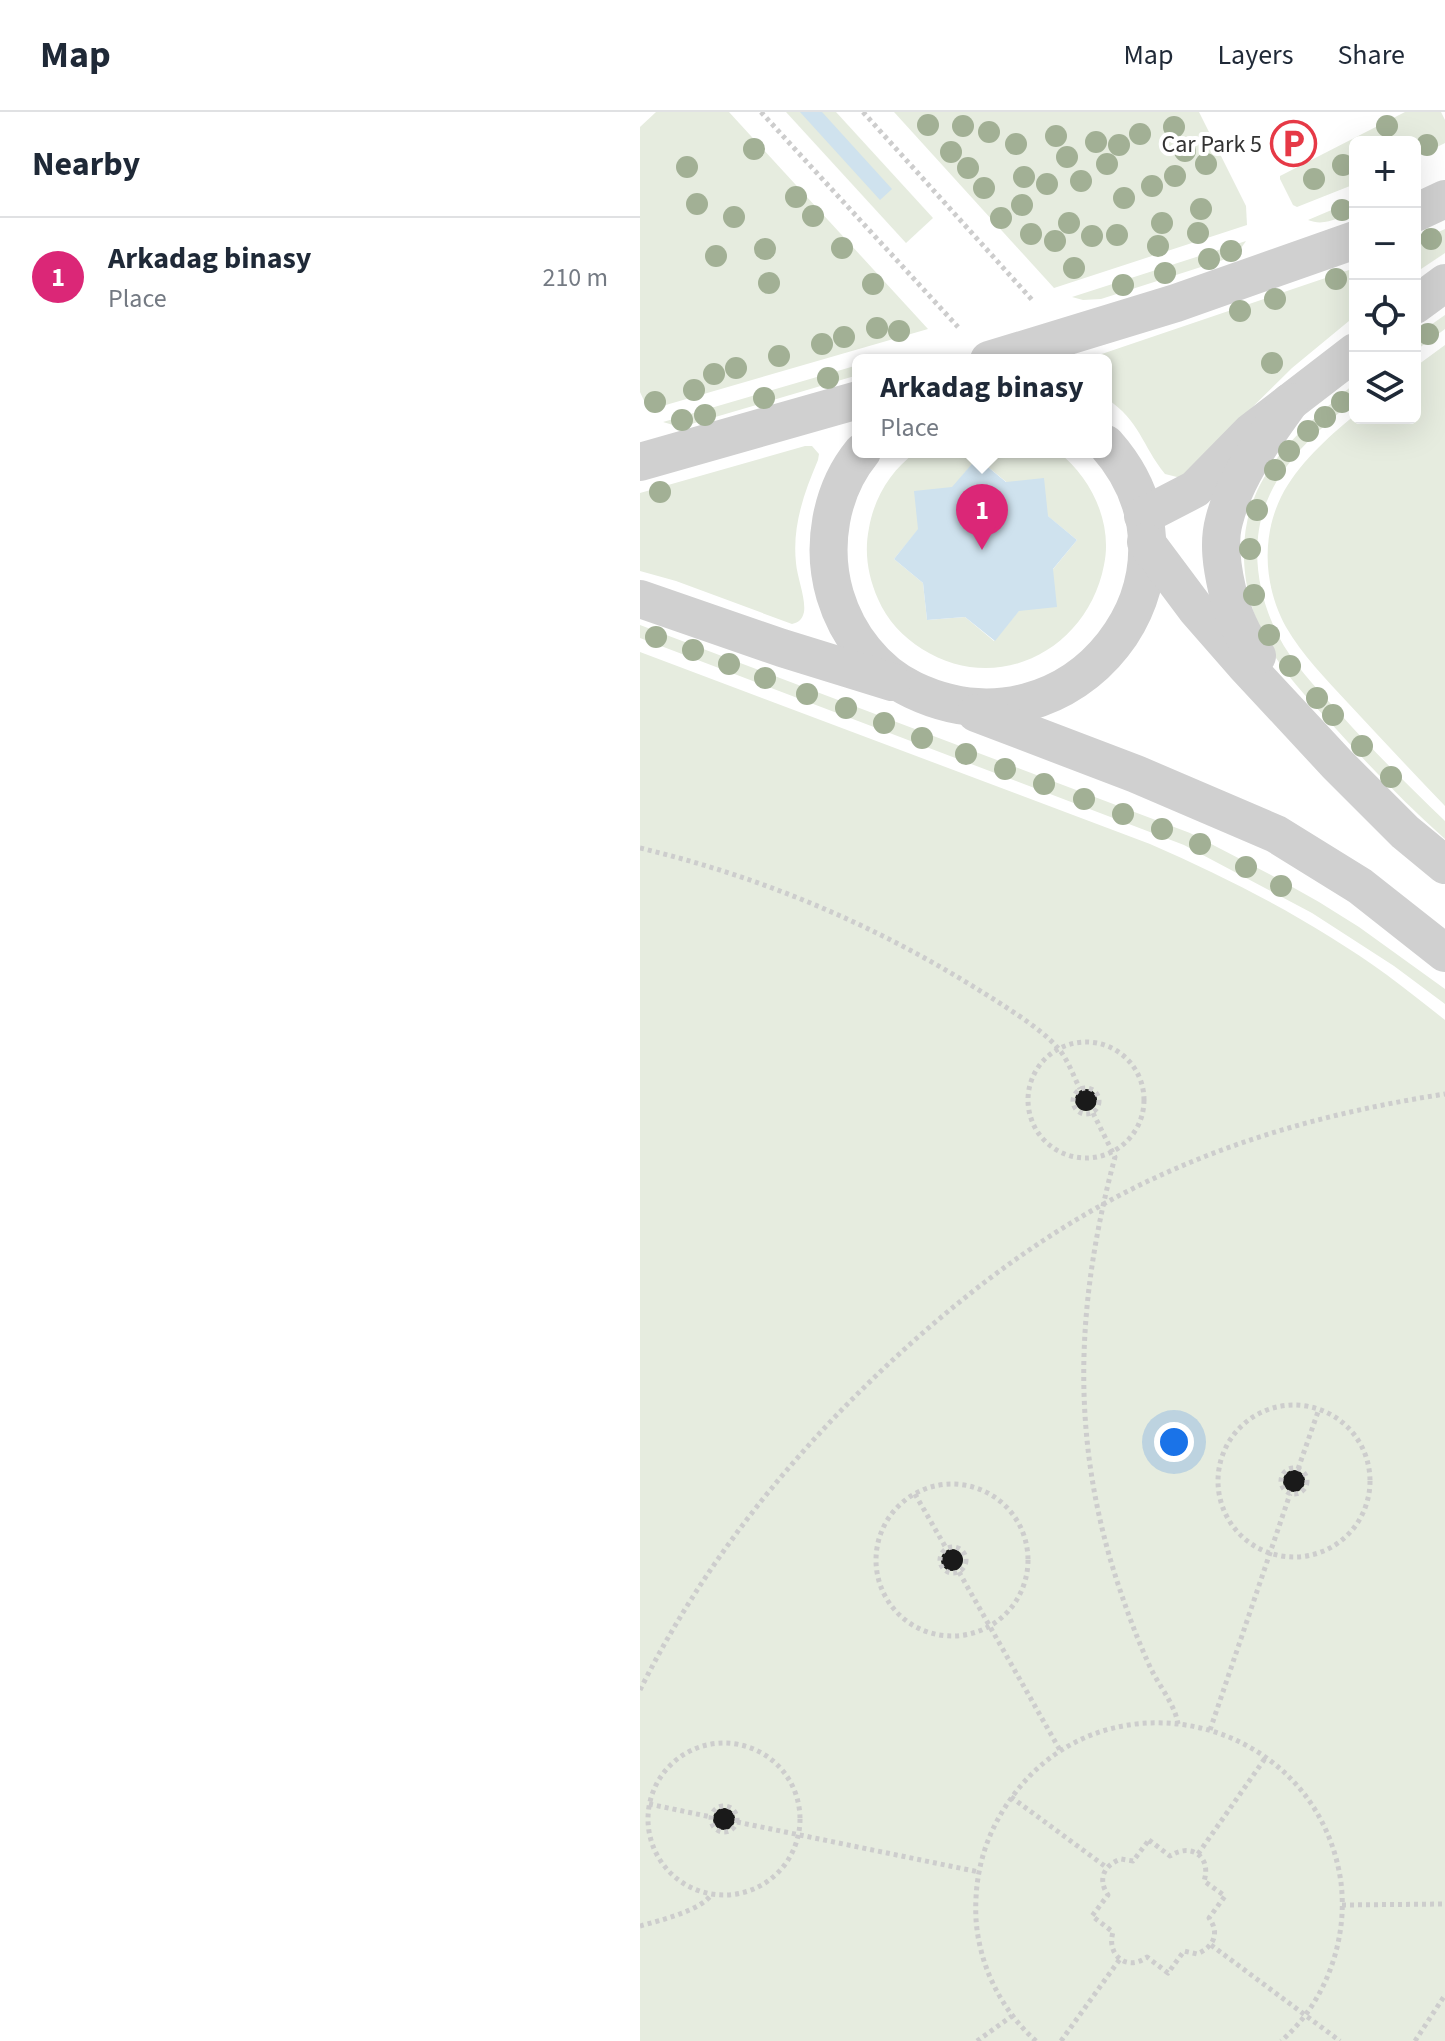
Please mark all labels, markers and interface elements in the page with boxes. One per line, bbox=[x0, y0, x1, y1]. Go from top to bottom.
text: Map bbox=[40, 28, 111, 82]
text: Map bbox=[1123, 35, 1173, 75]
text: Layers bbox=[1217, 35, 1293, 75]
text: Share bbox=[1337, 35, 1405, 75]
parking icon: Car Park 5 bbox=[1269, 120, 1317, 168]
place label: Car Park 5 bbox=[1161, 127, 1262, 162]
map controls bbox=[1349, 136, 1421, 424]
button: + bbox=[1349, 136, 1421, 208]
text: Nearby bbox=[32, 140, 140, 189]
button: − bbox=[1349, 208, 1421, 280]
text: Arkadag binasy bbox=[108, 237, 311, 280]
text: 1 bbox=[51, 259, 65, 296]
text: 210 m bbox=[542, 259, 608, 296]
text: Place bbox=[108, 280, 167, 317]
button: locate bbox=[1349, 280, 1421, 352]
button: layers bbox=[1349, 352, 1421, 424]
popup bbox=[852, 354, 1112, 458]
text: Arkadag binasy bbox=[880, 366, 1084, 409]
text: Place bbox=[880, 409, 939, 446]
pin: 1 bbox=[956, 484, 1008, 550]
your location bbox=[1154, 1422, 1194, 1462]

